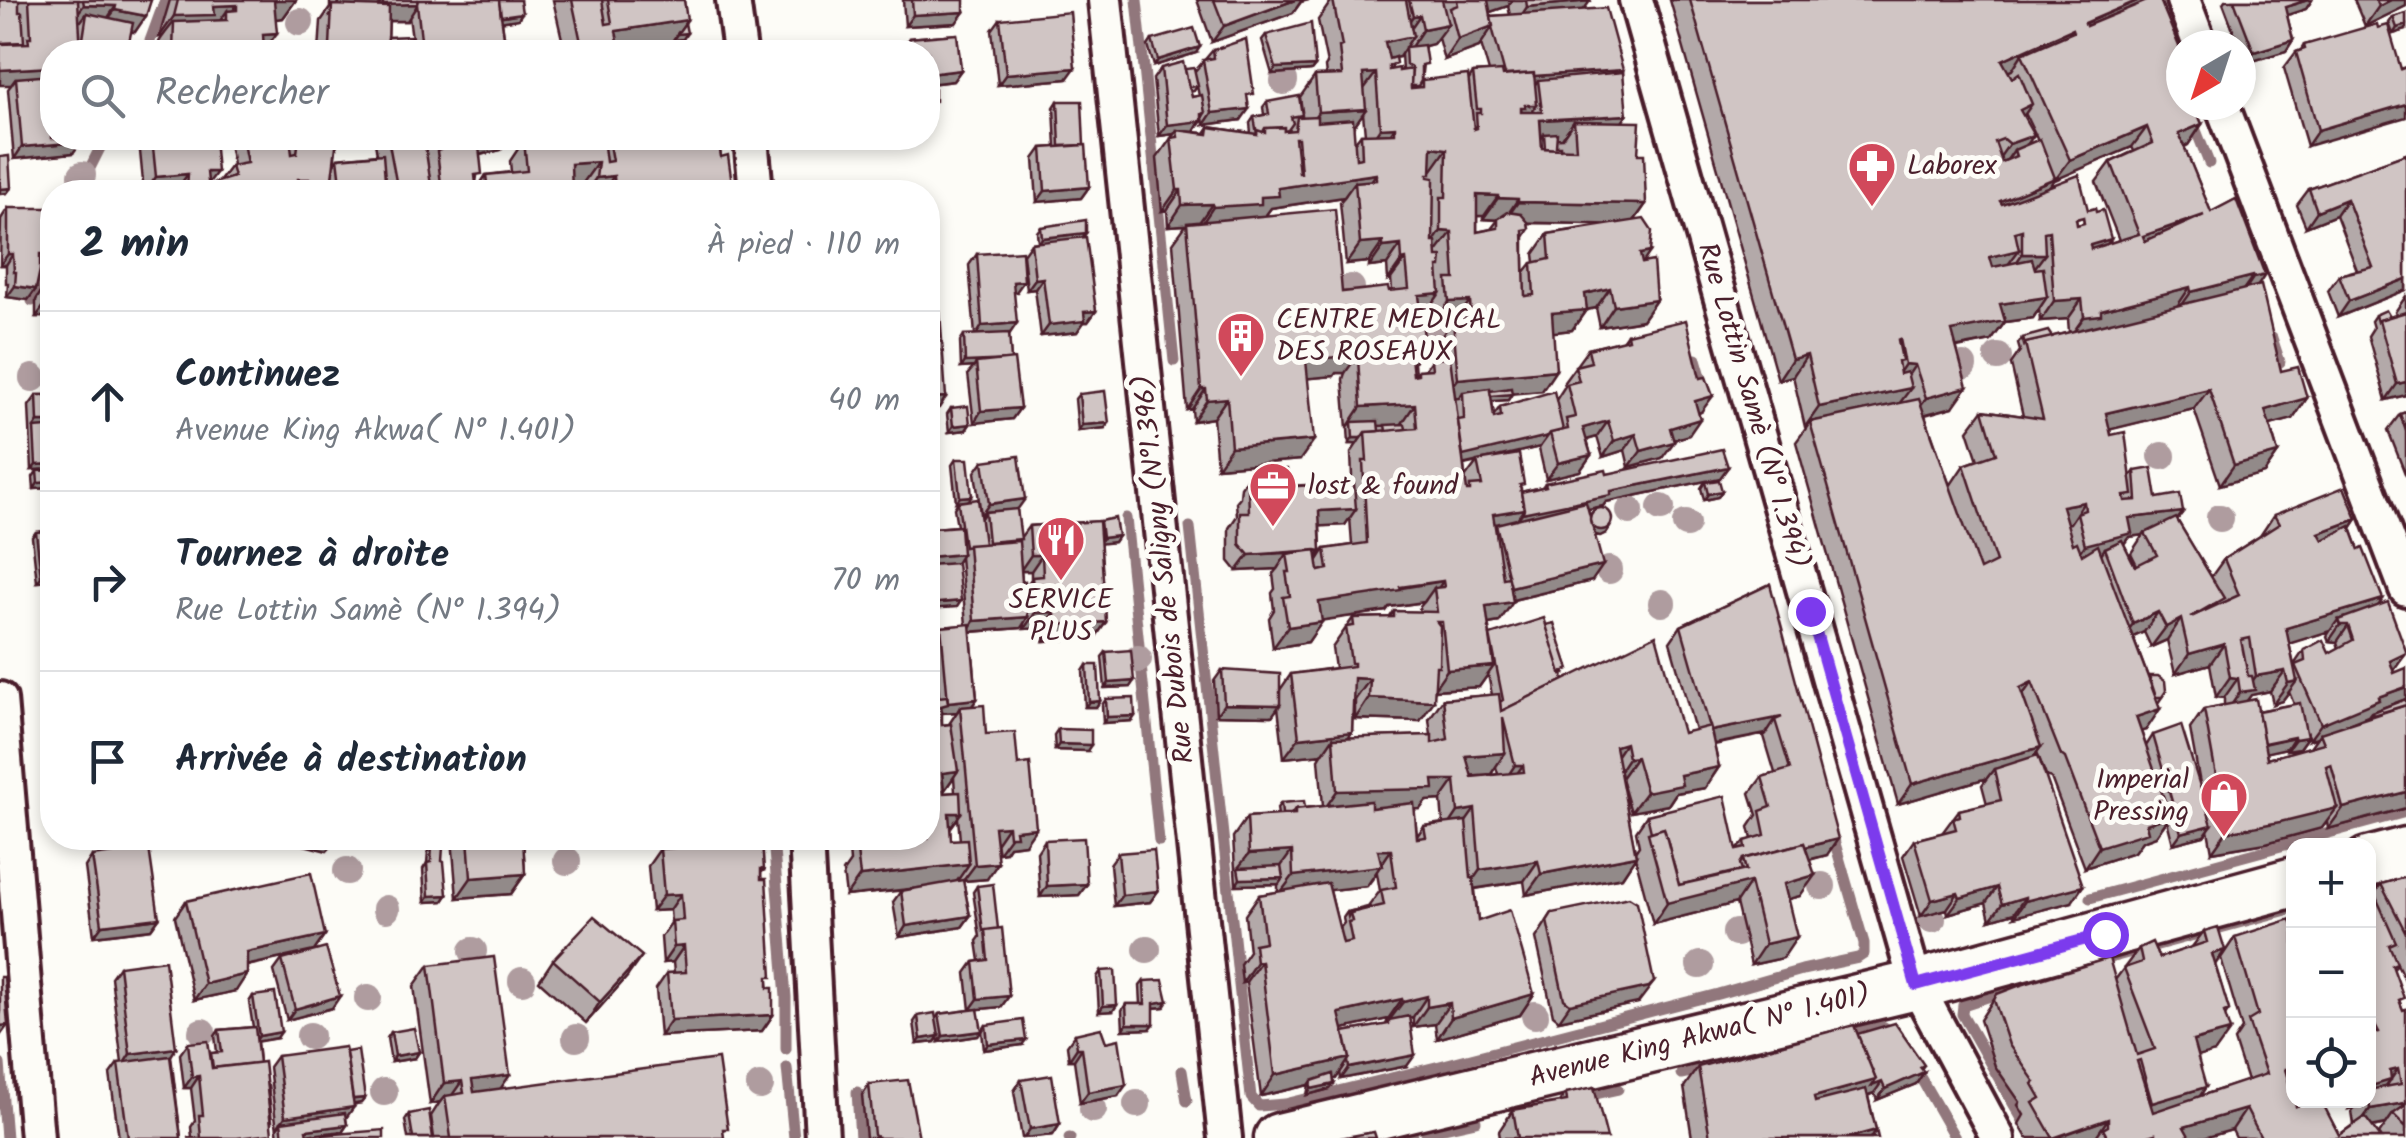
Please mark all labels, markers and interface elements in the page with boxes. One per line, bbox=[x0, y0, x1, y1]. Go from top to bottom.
north arrow bbox=[2166, 30, 2256, 120]
search box bbox=[40, 40, 940, 150]
text: Rechercher bbox=[155, 65, 328, 125]
icon: search bbox=[75, 68, 130, 123]
pharmacy icon: Laborex bbox=[1846, 140, 1898, 208]
place label: Laborex bbox=[1907, 144, 1998, 189]
text: 2 min bbox=[80, 212, 189, 279]
text: À pied · 110 m bbox=[707, 220, 900, 271]
street label: Rue Lottin Samè (N° 1.394) bbox=[1684, 237, 1820, 575]
place label: CENTRE MEDICAL DES ROSEAUX bbox=[1276, 298, 1501, 375]
building icon: CENTRE MEDICAL DES ROSEAUX bbox=[1215, 310, 1267, 378]
text: Continuez bbox=[175, 346, 340, 406]
street label: Rue Dubois de Saligny (N°1.396) bbox=[1122, 372, 1208, 766]
icon: ahead bbox=[80, 374, 135, 429]
text: 40 m bbox=[828, 376, 900, 427]
text: Avenue King Akwa( N° 1.401) bbox=[175, 406, 576, 457]
office icon: lost & found bbox=[1247, 460, 1299, 528]
place label: lost & found bbox=[1308, 464, 1459, 509]
restaurant icon: SERVICE PLUS bbox=[1035, 514, 1087, 582]
text: Tournez à droite bbox=[175, 526, 449, 586]
icon: right bbox=[80, 554, 135, 609]
text: 70 m bbox=[831, 556, 900, 607]
place label: SERVICE PLUS bbox=[1009, 578, 1114, 655]
text: Rue Lottin Samè (N° 1.394) bbox=[175, 586, 561, 637]
route end bbox=[1788, 589, 1834, 635]
text: Arrivée à destination bbox=[175, 731, 527, 791]
icon: arrive bbox=[80, 734, 135, 789]
place label: Imperial Pressing bbox=[2093, 758, 2189, 835]
shop icon: Imperial Pressing bbox=[2198, 770, 2250, 838]
map controls bbox=[2286, 838, 2376, 1108]
button: + bbox=[2286, 838, 2376, 928]
route start bbox=[2083, 912, 2129, 958]
button: − bbox=[2286, 928, 2376, 1018]
street label: Avenue King Akwa( N° 1.401) bbox=[1524, 973, 1876, 1101]
button: locate bbox=[2286, 1018, 2376, 1108]

